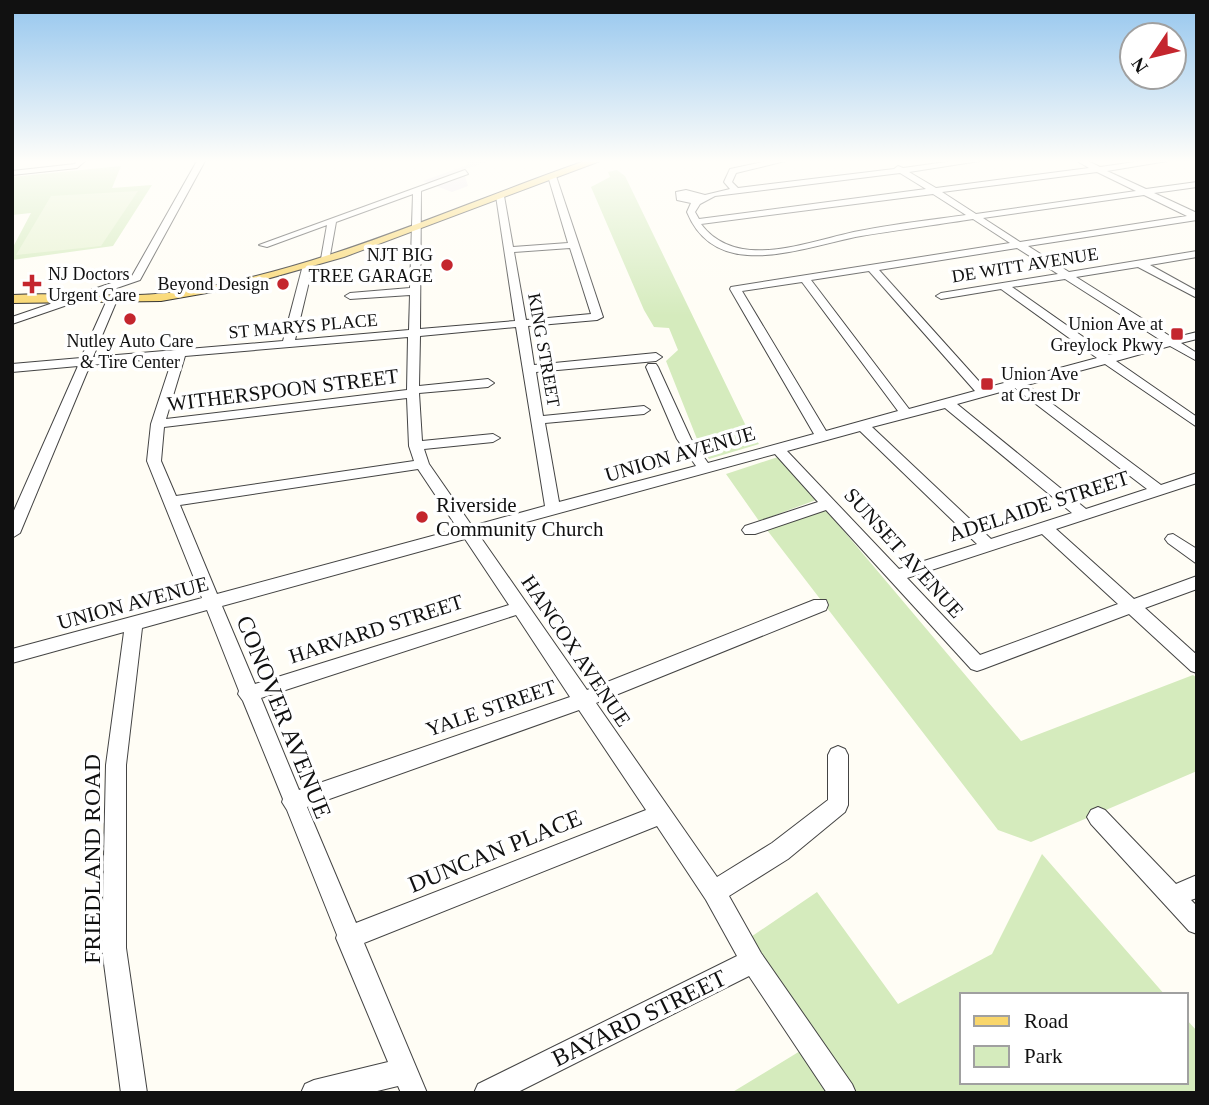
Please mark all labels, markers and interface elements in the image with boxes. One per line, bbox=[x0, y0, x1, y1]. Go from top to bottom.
north arrow bbox=[1118, 21, 1188, 91]
text: N bbox=[1127, 54, 1152, 77]
street label: DE WITT AVENUE bbox=[950, 244, 1100, 286]
place label: NJT BIG TREE GARAGE bbox=[309, 245, 433, 286]
marker: NJT BIG TREE GARAGE bbox=[439, 257, 455, 273]
place label: NJ Doctors Urgent Care bbox=[48, 264, 136, 305]
marker: NJ Doctors Urgent Care bbox=[22, 274, 42, 294]
place label: Beyond Design bbox=[158, 274, 269, 294]
marker: Beyond Design bbox=[275, 276, 291, 292]
street label: KING STREET bbox=[524, 291, 564, 409]
street label: ST MARYS PLACE bbox=[228, 310, 378, 342]
marker: Nutley Auto Care & Tire Center bbox=[122, 311, 138, 327]
place label: Union Ave at Greylock Pkwy bbox=[1051, 314, 1163, 355]
marker: Union Ave at Greylock Pkwy bbox=[1169, 326, 1185, 342]
place label: Nutley Auto Care & Tire Center bbox=[67, 331, 193, 372]
street label: WITHERSPOON STREET bbox=[166, 364, 400, 416]
place label: Union Ave at Crest Dr bbox=[1001, 364, 1080, 405]
marker: Union Ave at Crest Dr bbox=[979, 376, 995, 392]
street label: UNION AVENUE bbox=[602, 421, 758, 487]
street label: ADELAIDE STREET bbox=[946, 465, 1132, 547]
street label: SUNSET AVENUE bbox=[839, 483, 969, 623]
place label: Riverside Community Church bbox=[436, 493, 604, 541]
marker: Riverside Community Church bbox=[414, 509, 430, 525]
street label: UNION AVENUE bbox=[55, 571, 211, 635]
street label: HANCOX AVENUE bbox=[516, 571, 636, 731]
street label: HARVARD STREET bbox=[286, 589, 466, 668]
street label: CONOVER AVENUE bbox=[231, 612, 337, 822]
street label: YALE STREET bbox=[423, 674, 559, 741]
street label: FRIEDLAND ROAD bbox=[79, 754, 105, 964]
street label: DUNCAN PLACE bbox=[405, 804, 585, 898]
street label: BAYARD STREET bbox=[548, 964, 731, 1071]
legend bbox=[960, 993, 1188, 1084]
text: Road bbox=[1024, 1009, 1069, 1033]
text: Park bbox=[1024, 1044, 1063, 1068]

